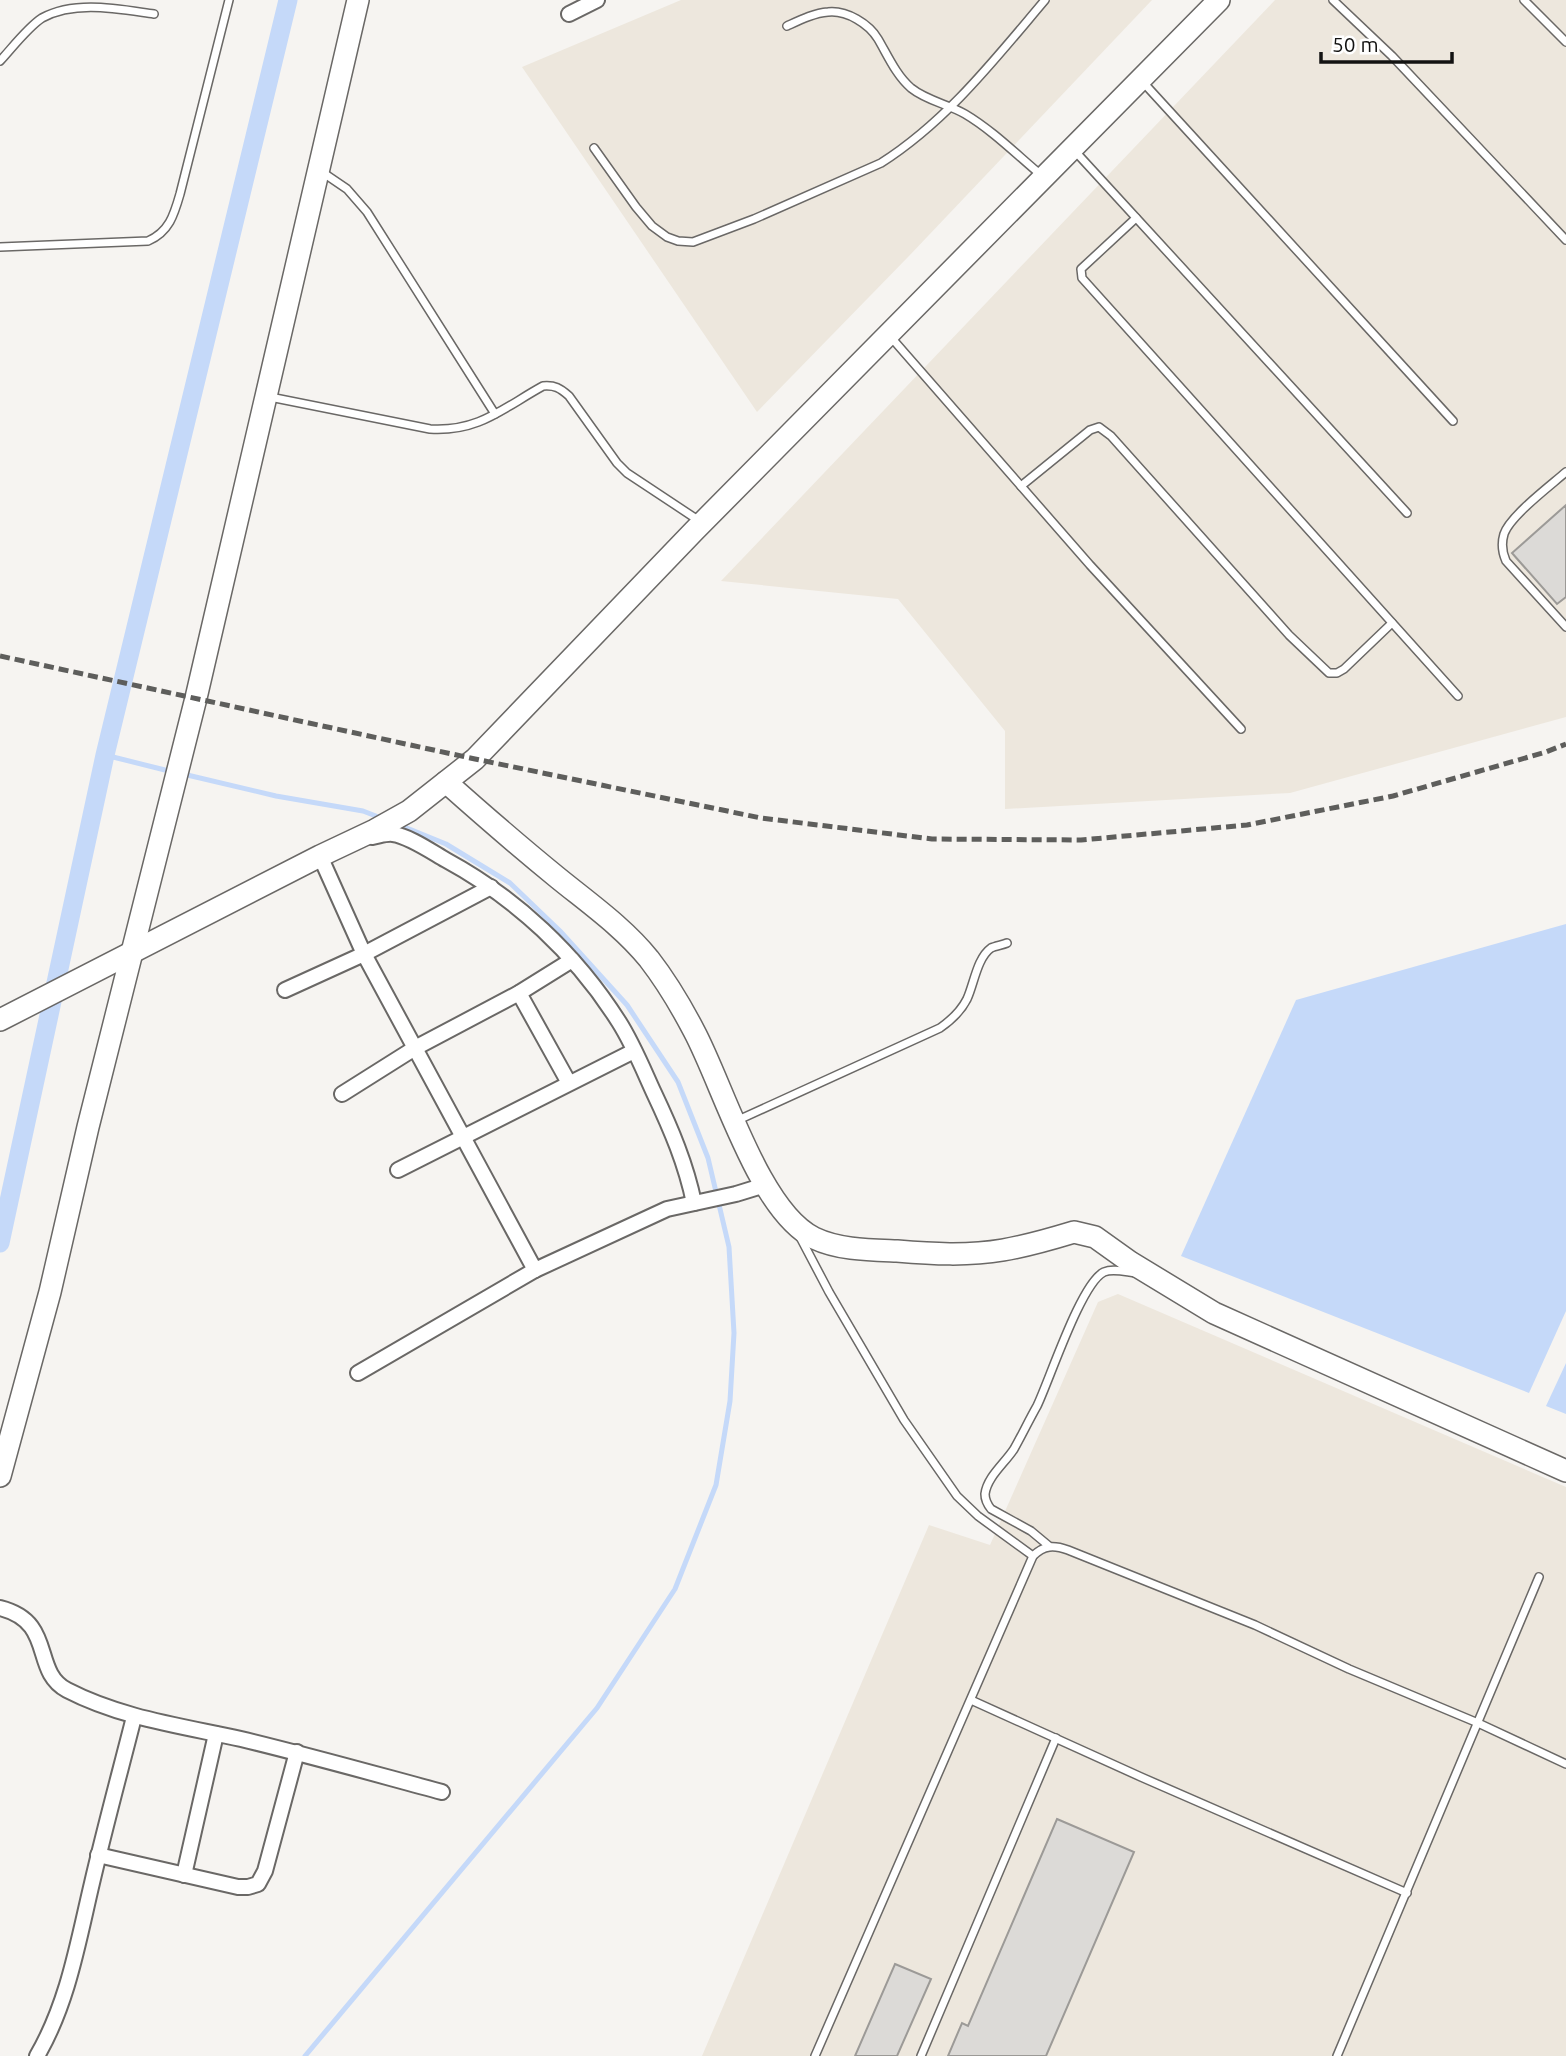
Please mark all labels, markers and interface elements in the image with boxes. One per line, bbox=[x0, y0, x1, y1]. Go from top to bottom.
scale bar bbox=[1321, 21, 1452, 65]
text: 50 m bbox=[1332, 32, 1379, 56]

